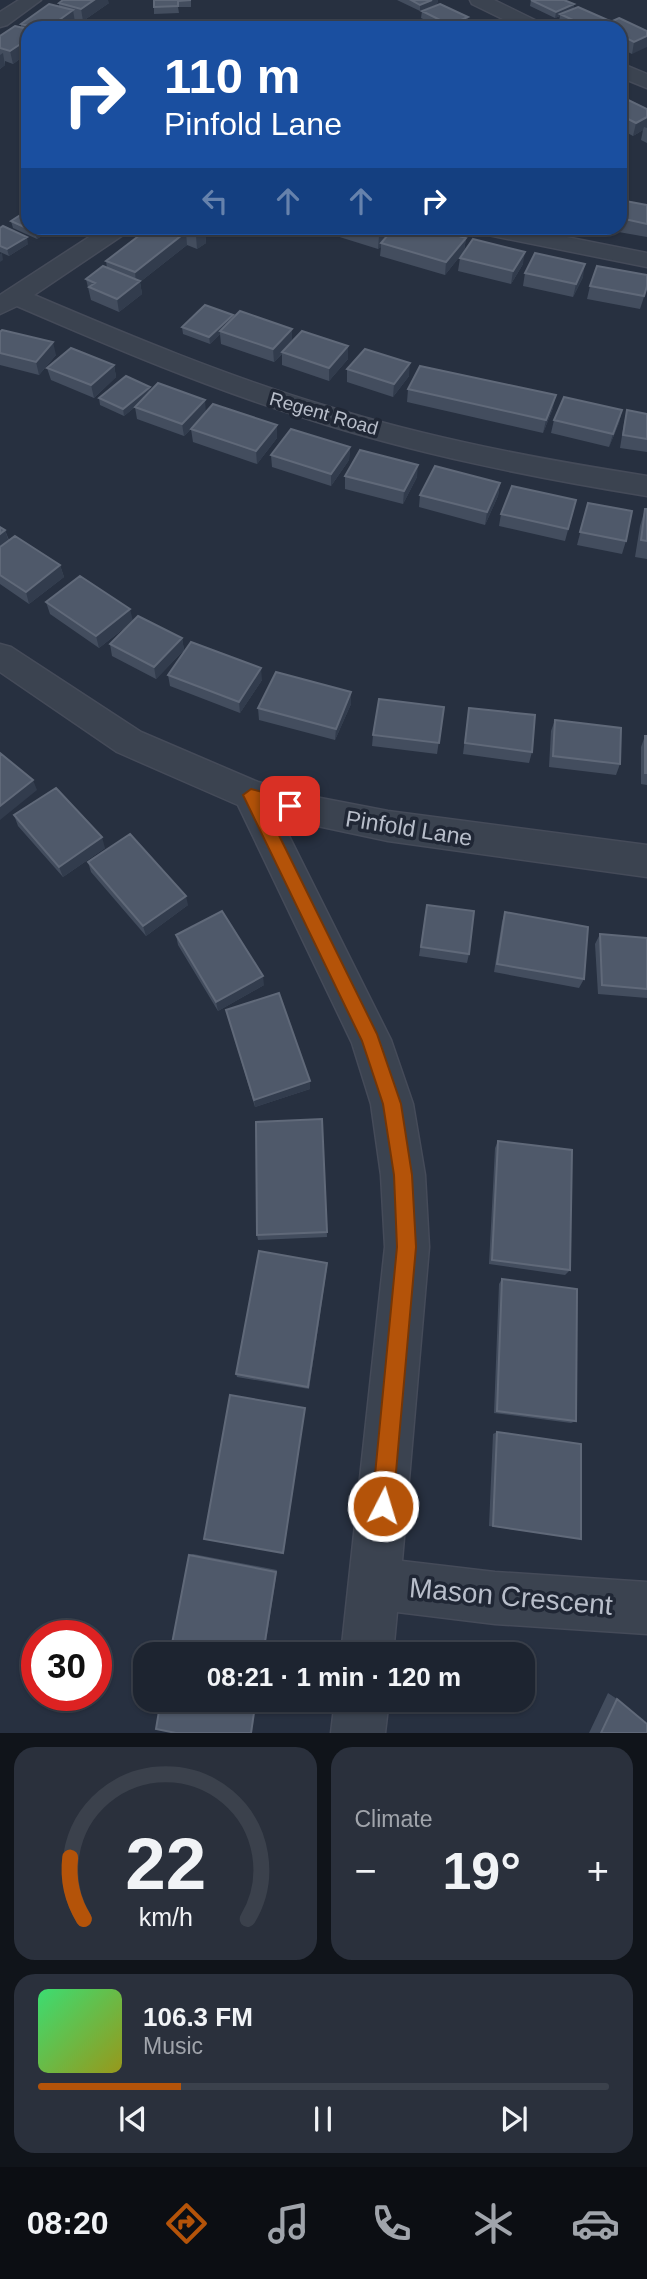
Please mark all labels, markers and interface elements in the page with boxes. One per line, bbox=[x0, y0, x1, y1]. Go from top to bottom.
icon: right bbox=[49, 49, 140, 140]
text: 110 m bbox=[164, 49, 300, 103]
text: Pinfold Lane bbox=[164, 106, 342, 142]
icon: left bbox=[196, 182, 234, 220]
icon: ahead bbox=[269, 182, 307, 220]
icon: ahead bbox=[342, 182, 380, 220]
icon: right bbox=[415, 182, 453, 220]
street label: Regent Road bbox=[267, 388, 381, 439]
pin bbox=[260, 776, 320, 836]
icon: arrive bbox=[271, 787, 309, 825]
street label: Pinfold Lane bbox=[344, 805, 474, 851]
position arrow bbox=[346, 1469, 420, 1543]
street label: Mason Crescent bbox=[408, 1572, 614, 1621]
speed limit sign: 30 bbox=[21, 1620, 112, 1711]
text: 08:21 · 1 min · 120 m bbox=[207, 1662, 461, 1692]
text: Climate bbox=[355, 1806, 432, 1832]
text: 22 bbox=[125, 1824, 206, 1905]
text: 19° bbox=[442, 1842, 521, 1900]
text: − bbox=[355, 1850, 377, 1892]
text: + bbox=[587, 1850, 609, 1892]
text: km/h bbox=[138, 1903, 192, 1931]
text: 106.3 FM bbox=[143, 2002, 253, 2032]
text: Music bbox=[143, 2033, 203, 2059]
icon: previous bbox=[114, 2100, 152, 2138]
icon: pause bbox=[304, 2100, 342, 2138]
icon: next bbox=[495, 2100, 533, 2138]
icon: directions bbox=[162, 2199, 211, 2248]
icon: music bbox=[264, 2199, 313, 2248]
icon: phone bbox=[367, 2199, 416, 2248]
icon: climate bbox=[469, 2199, 518, 2248]
icon: car bbox=[571, 2199, 620, 2248]
text: 08:20 bbox=[27, 2205, 109, 2241]

